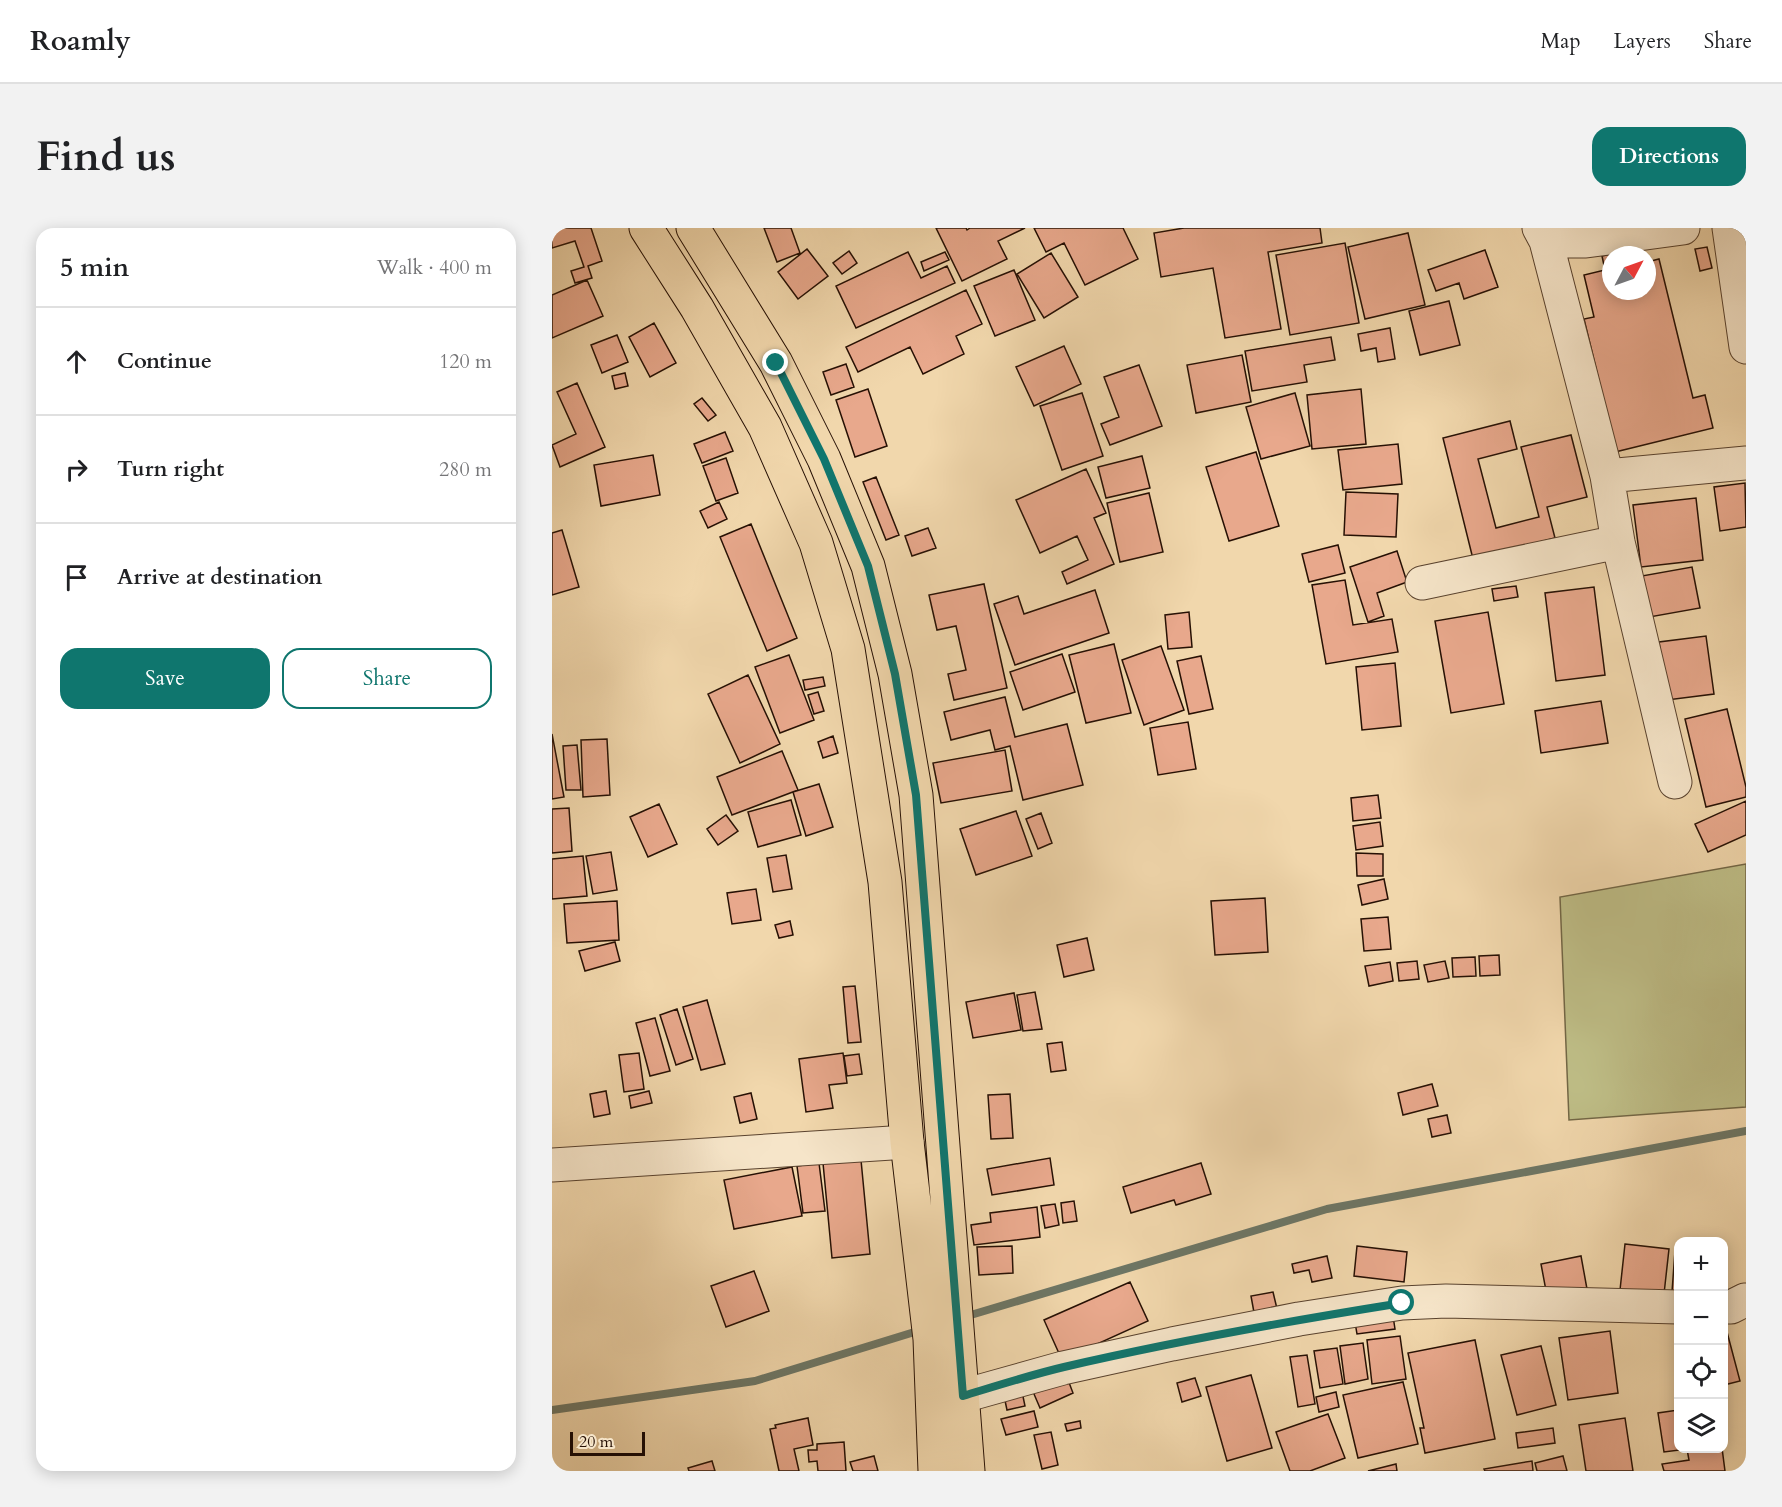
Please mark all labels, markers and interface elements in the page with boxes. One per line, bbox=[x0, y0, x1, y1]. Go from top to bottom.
text: Roamly bbox=[30, 22, 131, 60]
text: Map bbox=[1541, 27, 1581, 56]
text: Layers bbox=[1614, 27, 1671, 56]
text: Share bbox=[1704, 27, 1752, 56]
button: Directions bbox=[1592, 127, 1746, 186]
text: Find us bbox=[36, 128, 176, 185]
north arrow bbox=[1602, 246, 1656, 300]
text: 5 min bbox=[60, 250, 129, 285]
text: Walk · 400 m bbox=[377, 254, 492, 281]
icon: ahead bbox=[60, 345, 93, 378]
text: Continue bbox=[117, 346, 212, 376]
text: 120 m bbox=[439, 348, 492, 375]
route end bbox=[762, 349, 788, 375]
icon: right bbox=[60, 453, 93, 486]
text: Turn right bbox=[117, 454, 224, 484]
text: 280 m bbox=[439, 456, 492, 483]
icon: arrive bbox=[60, 561, 93, 594]
text: Arrive at destination bbox=[117, 562, 322, 592]
button: Save bbox=[60, 648, 270, 709]
button: Share bbox=[282, 648, 492, 709]
map controls bbox=[1674, 1237, 1728, 1453]
button: + bbox=[1674, 1237, 1728, 1291]
route start bbox=[1388, 1289, 1414, 1315]
button: − bbox=[1674, 1291, 1728, 1345]
button: locate bbox=[1674, 1345, 1728, 1399]
button: layers bbox=[1674, 1399, 1728, 1453]
scale bar bbox=[570, 1429, 645, 1456]
text: 20 m bbox=[579, 1431, 613, 1453]

